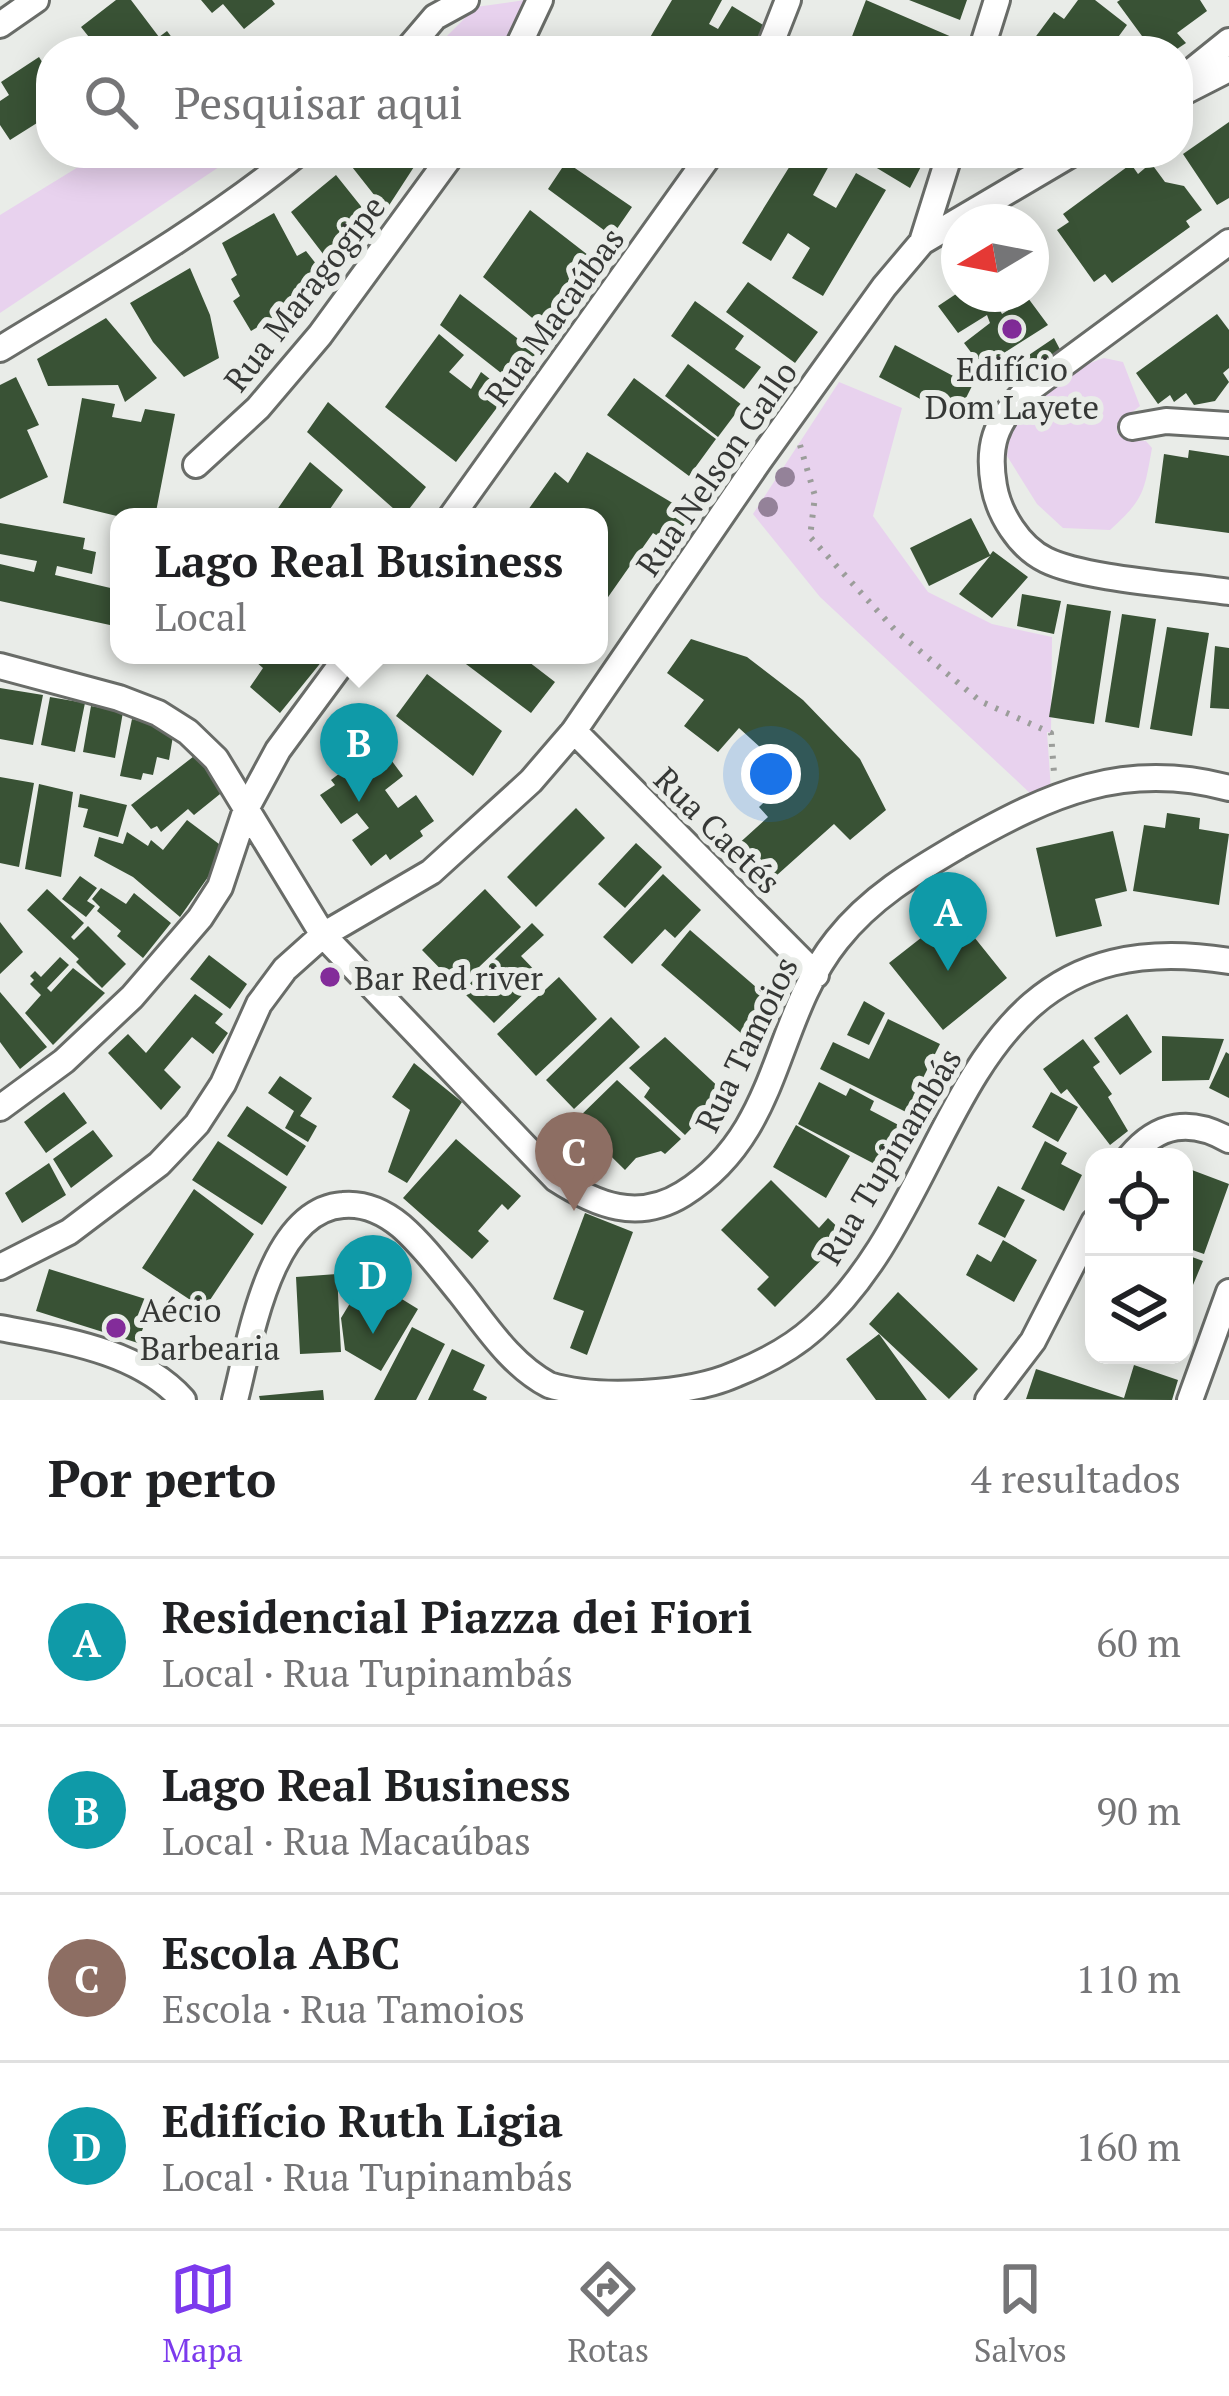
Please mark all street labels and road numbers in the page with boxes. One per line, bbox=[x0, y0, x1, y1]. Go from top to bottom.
street label: Rua Maragogipe bbox=[214, 186, 394, 400]
street label: Rua Macaúbas bbox=[475, 218, 633, 414]
street label: Rua Nelson Gallo bbox=[626, 352, 806, 584]
street label: Rua Caetés bbox=[645, 757, 791, 903]
street label: Rua Tamoios bbox=[685, 949, 807, 1139]
street label: Rua Tupinambás bbox=[807, 1040, 971, 1272]

